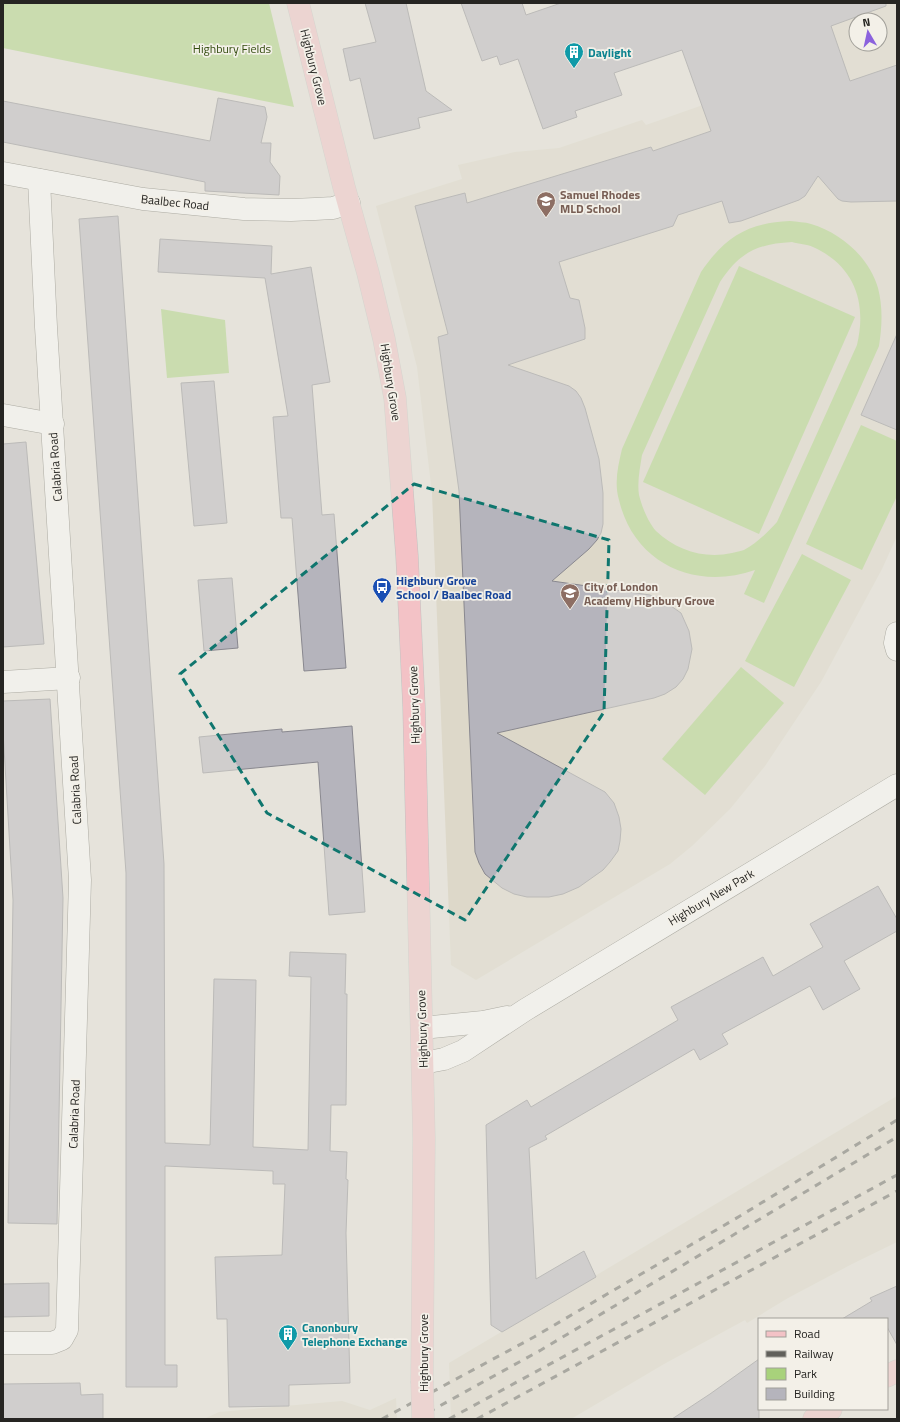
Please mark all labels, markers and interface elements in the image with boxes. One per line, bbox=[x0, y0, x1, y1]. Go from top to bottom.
north arrow bbox=[848, 12, 888, 52]
text: N bbox=[861, 14, 871, 31]
street label: Highbury Grove bbox=[295, 27, 333, 107]
park label: Highbury Fields bbox=[193, 39, 272, 58]
building icon: Daylight bbox=[563, 41, 585, 69]
place label: Daylight bbox=[588, 43, 632, 62]
place label: Samuel Rhodes MLD School bbox=[560, 185, 641, 218]
street label: Baalbec Road bbox=[140, 189, 210, 215]
school or university icon: Samuel Rhodes MLD School bbox=[535, 190, 557, 218]
street label: Highbury Grove bbox=[376, 342, 406, 422]
street label: Calabria Road bbox=[43, 432, 67, 502]
place label: Highbury Grove School / Baalbec Road bbox=[396, 571, 511, 604]
bus stop icon: Highbury Grove School / Baalbec Road bbox=[371, 576, 393, 604]
place label: City of London Academy Highbury Grove bbox=[584, 577, 715, 610]
school or university icon: City of London Academy Highbury Grove bbox=[559, 582, 581, 610]
street label: Highbury Grove bbox=[403, 666, 425, 744]
street label: Calabria Road bbox=[64, 755, 86, 825]
street label: Highbury New Park bbox=[664, 864, 758, 930]
street label: Highbury Grove bbox=[411, 990, 433, 1068]
street label: Calabria Road bbox=[63, 1079, 85, 1149]
street label: Highbury Grove bbox=[414, 1314, 433, 1392]
place label: Canonbury Telephone Exchange bbox=[302, 1318, 407, 1351]
legend bbox=[758, 1318, 888, 1410]
building icon: Canonbury Telephone Exchange bbox=[277, 1323, 299, 1351]
text: Road bbox=[794, 1324, 820, 1343]
text: Railway bbox=[794, 1344, 834, 1363]
text: Park bbox=[794, 1364, 817, 1383]
text: Building bbox=[794, 1384, 835, 1403]

